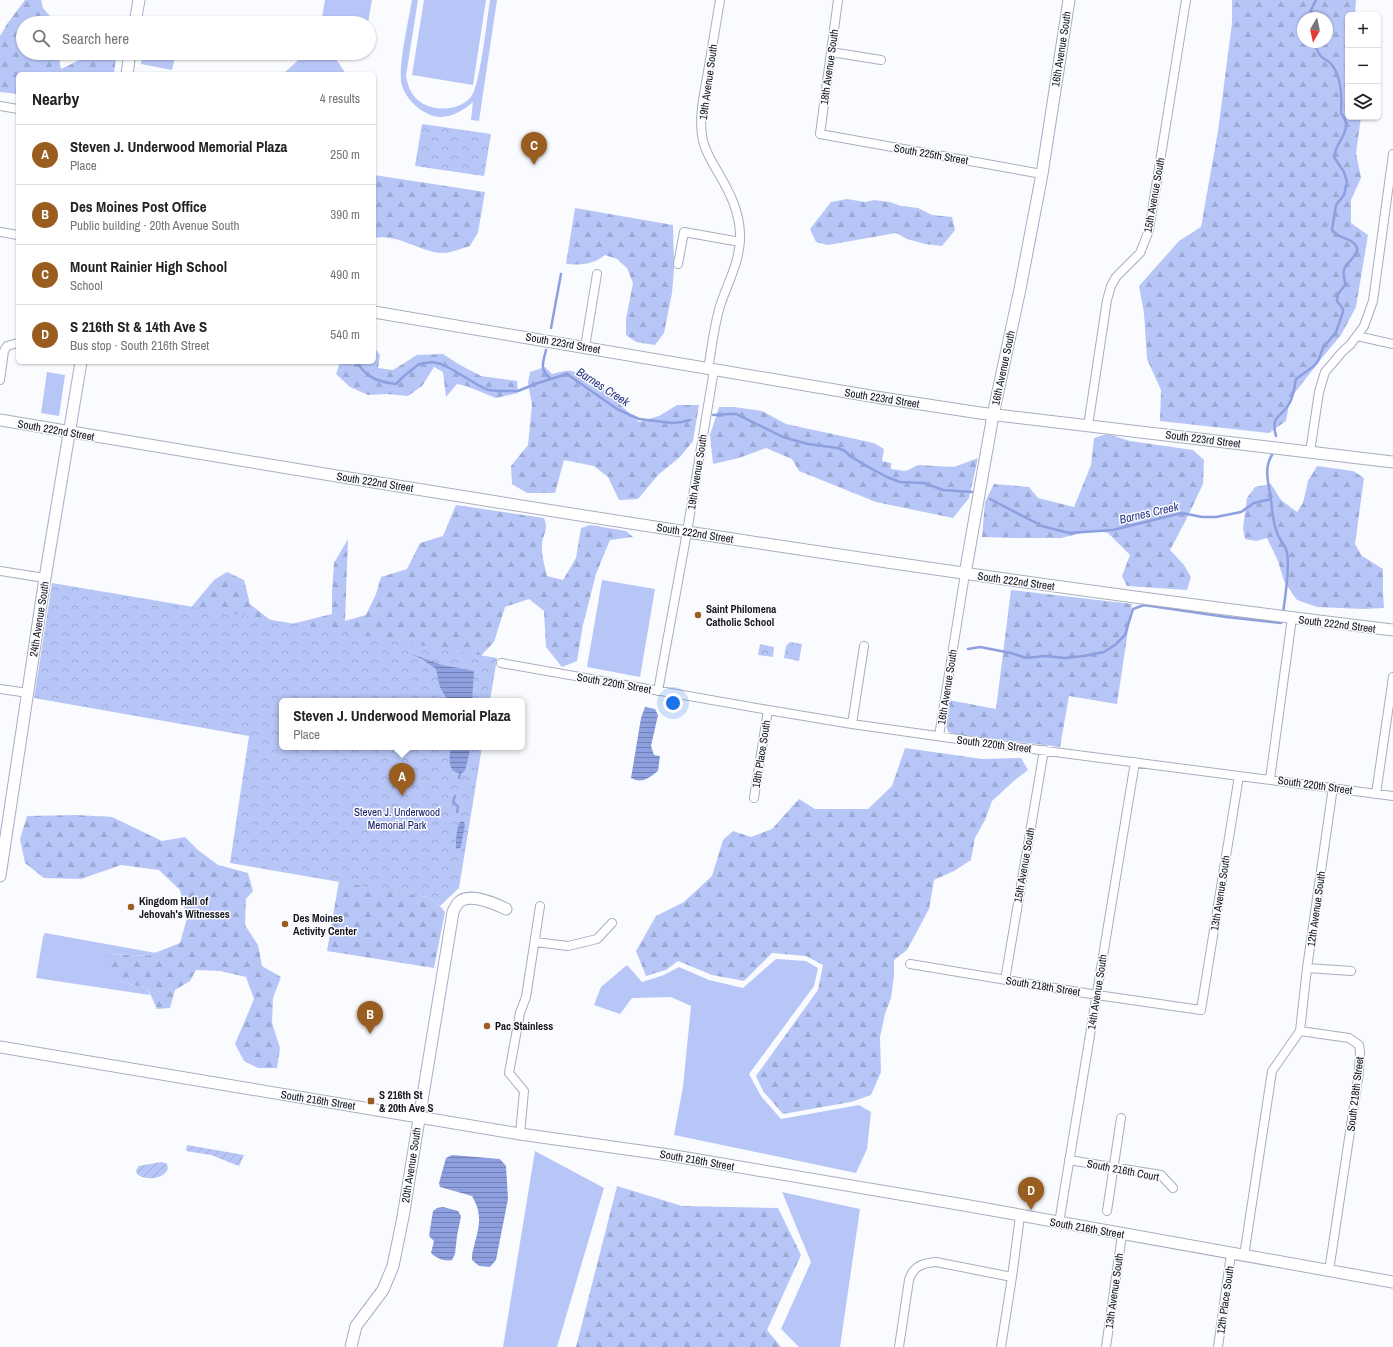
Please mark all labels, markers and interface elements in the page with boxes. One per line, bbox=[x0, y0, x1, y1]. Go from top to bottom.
street label: 16th Avenue South bbox=[1048, 10, 1074, 88]
north arrow bbox=[1297, 12, 1333, 48]
map controls bbox=[1345, 12, 1381, 120]
button: + bbox=[1345, 12, 1381, 48]
search box bbox=[16, 16, 376, 60]
icon: search bbox=[30, 27, 52, 49]
text: Search here bbox=[62, 28, 129, 49]
street label: 18th Avenue South bbox=[817, 28, 841, 106]
street label: 19th Avenue South bbox=[696, 43, 720, 121]
button: − bbox=[1345, 48, 1381, 84]
button: layers bbox=[1345, 84, 1381, 120]
text: Nearby bbox=[32, 87, 79, 110]
text: 4 results bbox=[320, 90, 360, 107]
pin: C bbox=[521, 132, 547, 165]
text: Steven J. Underwood Memorial Plaza bbox=[70, 136, 287, 157]
street label: South 225th Street bbox=[893, 141, 970, 168]
text: A bbox=[41, 146, 49, 163]
text: 250 m bbox=[330, 146, 360, 163]
street label: 15th Avenue South bbox=[1140, 156, 1168, 234]
text: Place bbox=[70, 157, 97, 174]
text: Des Moines Post Office bbox=[70, 196, 207, 217]
text: B bbox=[41, 206, 49, 223]
text: 390 m bbox=[330, 206, 360, 223]
text: Public building · 20th Avenue South bbox=[70, 217, 239, 234]
text: Mount Rainier High School bbox=[70, 256, 227, 277]
text: C bbox=[41, 266, 49, 283]
text: 490 m bbox=[330, 266, 360, 283]
text: School bbox=[70, 277, 103, 294]
text: S 216th St & 14th Ave S bbox=[70, 316, 207, 337]
text: D bbox=[41, 326, 49, 343]
text: 540 m bbox=[330, 326, 360, 343]
street label: 16th Avenue South bbox=[988, 329, 1018, 407]
street label: South 223rd Street bbox=[524, 330, 602, 357]
text: Bus stop · South 216th Street bbox=[70, 337, 209, 354]
water label: Barnes Creek bbox=[573, 364, 633, 411]
street label: South 223rd Street bbox=[844, 385, 921, 411]
street label: South 222nd Street bbox=[17, 416, 96, 444]
street label: South 223rd Street bbox=[1165, 427, 1242, 451]
street label: 19th Avenue South bbox=[684, 433, 710, 511]
street label: South 222nd Street bbox=[336, 469, 415, 495]
water label: Barnes Creek bbox=[1118, 498, 1181, 528]
street label: South 222nd Street bbox=[656, 520, 735, 546]
street label: South 222nd Street bbox=[977, 569, 1056, 593]
street label: 24th Avenue South bbox=[26, 580, 52, 658]
place label: Saint Philomena Catholic School bbox=[706, 602, 776, 629]
marker: Saint Philomena Catholic School bbox=[693, 610, 703, 620]
street label: South 222nd Street bbox=[1298, 612, 1377, 636]
street label: 16th Avenue South bbox=[934, 648, 960, 726]
street label: South 220th Street bbox=[576, 670, 653, 697]
your location bbox=[663, 693, 683, 713]
popup bbox=[279, 698, 525, 750]
text: Steven J. Underwood Memorial Plaza bbox=[293, 705, 511, 726]
street label: 18th Place South bbox=[749, 719, 773, 789]
text: Place bbox=[293, 726, 320, 743]
street label: South 220th Street bbox=[956, 732, 1033, 756]
pin: A bbox=[389, 763, 415, 796]
street label: South 220th Street bbox=[1277, 773, 1354, 797]
park label: Steven J. Underwood Memorial Park bbox=[354, 805, 440, 832]
street label: 15th Avenue South bbox=[1010, 826, 1038, 904]
street label: 13th Avenue South bbox=[1207, 854, 1233, 932]
street label: 12th Avenue South bbox=[1304, 870, 1328, 948]
place label: Kingdom Hall of Jehovah's Witnesses bbox=[139, 894, 230, 921]
marker: Kingdom Hall of Jehovah's Witnesses bbox=[126, 902, 136, 912]
place label: Des Moines Activity Center bbox=[293, 911, 357, 938]
marker: Des Moines Activity Center bbox=[280, 919, 290, 929]
street label: 14th Avenue South bbox=[1084, 953, 1110, 1031]
street label: South 218th Street bbox=[1005, 973, 1082, 999]
pin: B bbox=[357, 1001, 383, 1034]
place label: Pac Stainless bbox=[495, 1019, 553, 1033]
marker: Pac Stainless bbox=[482, 1021, 492, 1031]
street label: South 218th Street bbox=[1343, 1055, 1367, 1132]
street label: South 216th Street bbox=[280, 1087, 357, 1113]
place label: S 216th St & 20th Ave S bbox=[379, 1088, 433, 1115]
marker: S 216th St & 20th Ave S bbox=[366, 1096, 376, 1106]
street label: 20th Avenue South bbox=[398, 1126, 424, 1204]
street label: South 216th Street bbox=[659, 1147, 736, 1174]
street label: South 216th Court bbox=[1086, 1156, 1161, 1184]
pin: D bbox=[1018, 1177, 1044, 1210]
street label: South 216th Street bbox=[1049, 1215, 1126, 1242]
street label: 13th Avenue South bbox=[1102, 1252, 1126, 1330]
street label: 12th Place South bbox=[1213, 1265, 1237, 1335]

